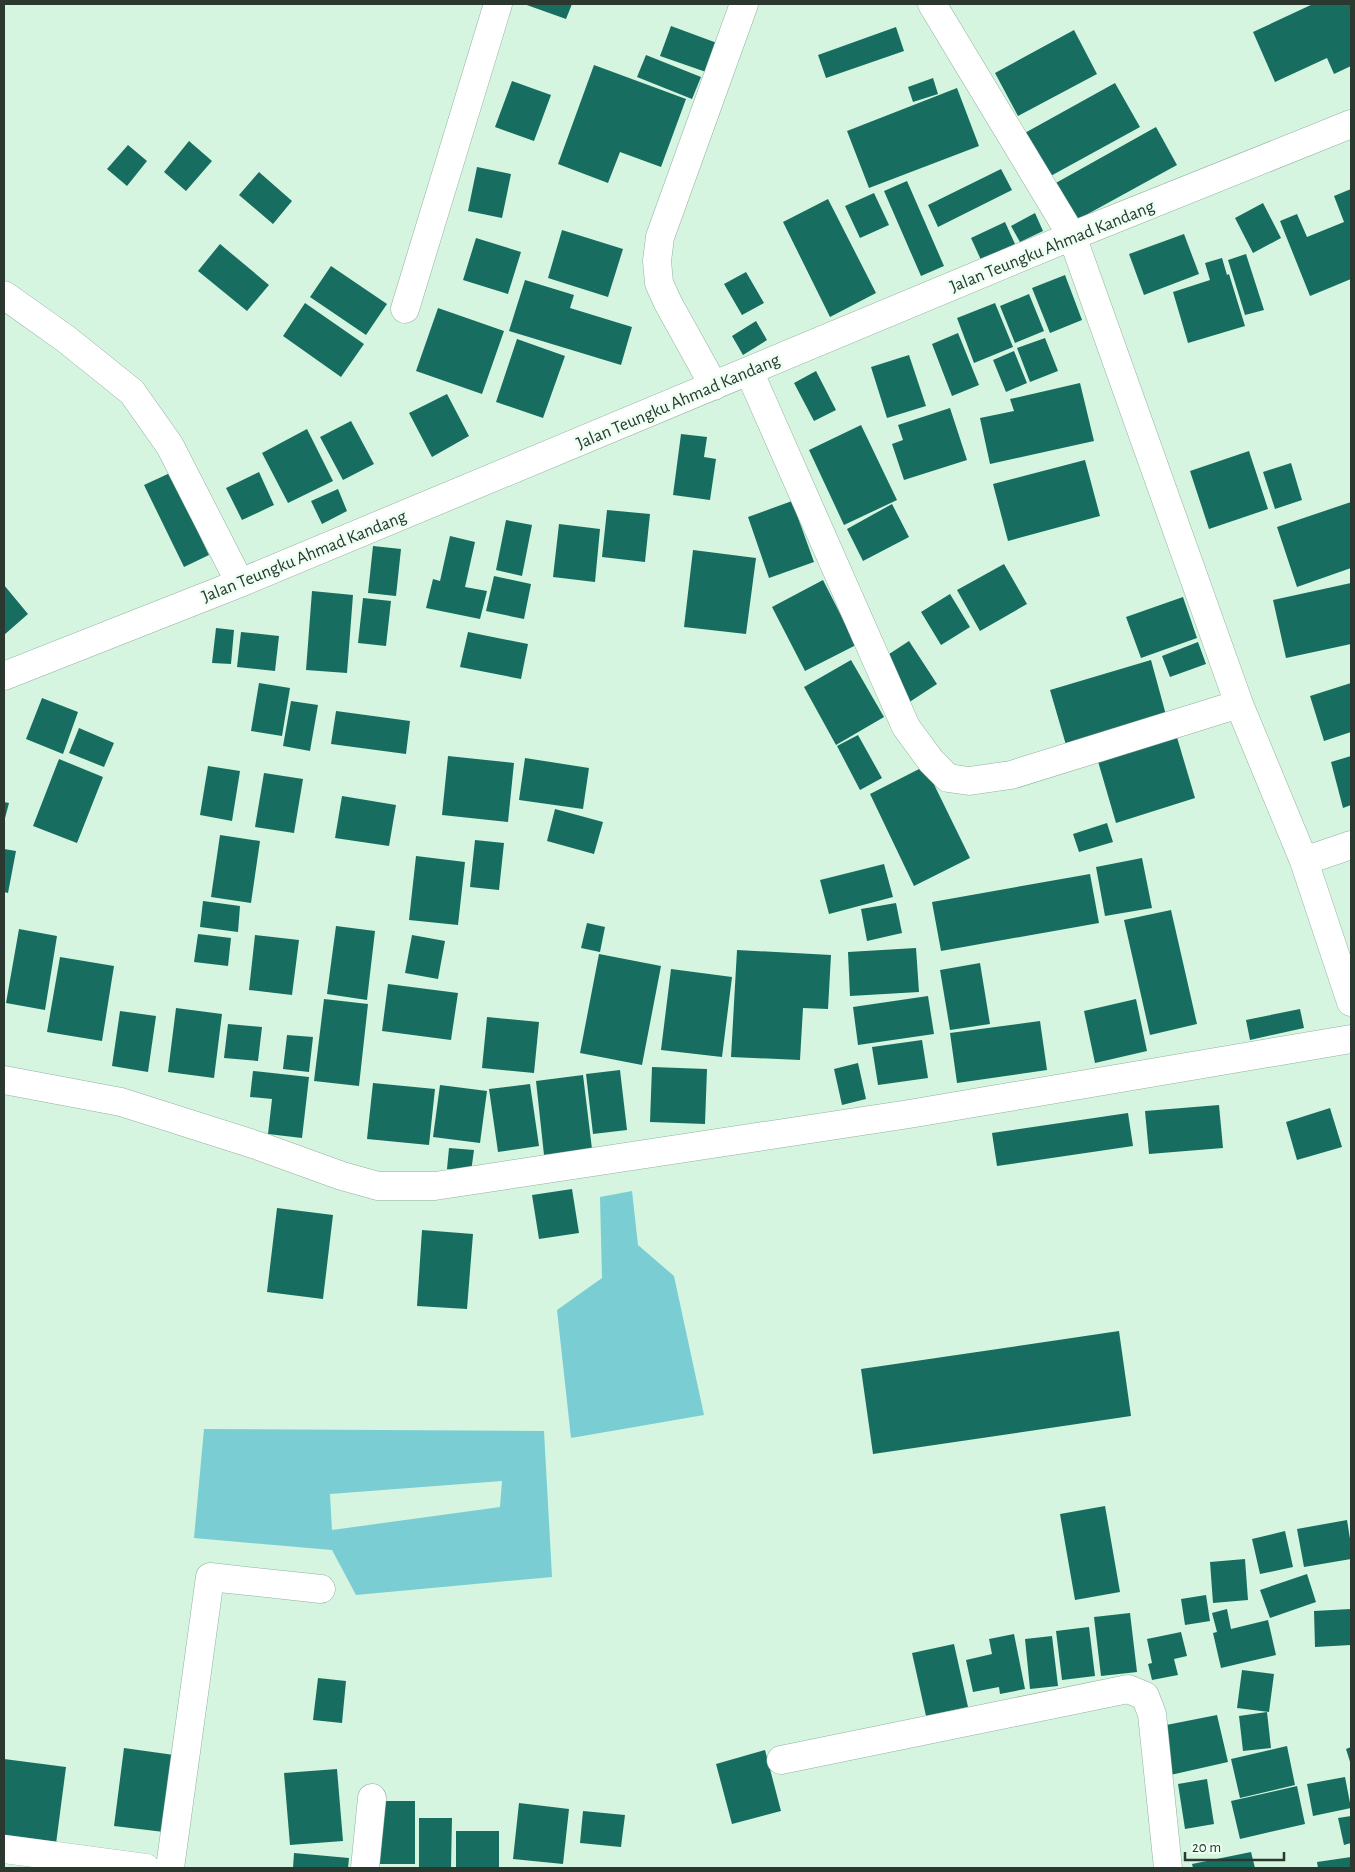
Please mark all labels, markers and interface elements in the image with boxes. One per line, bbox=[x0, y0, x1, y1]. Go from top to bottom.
street label: Jalan Teungku Ahmad Kandang bbox=[948, 197, 1157, 296]
street label: Jalan Teungku Ahmad Kandang bbox=[574, 351, 783, 453]
street label: Jalan Teungku Ahmad Kandang bbox=[200, 507, 409, 606]
scale bar bbox=[1185, 1830, 1284, 1862]
text: 20 m bbox=[1192, 1840, 1221, 1855]

